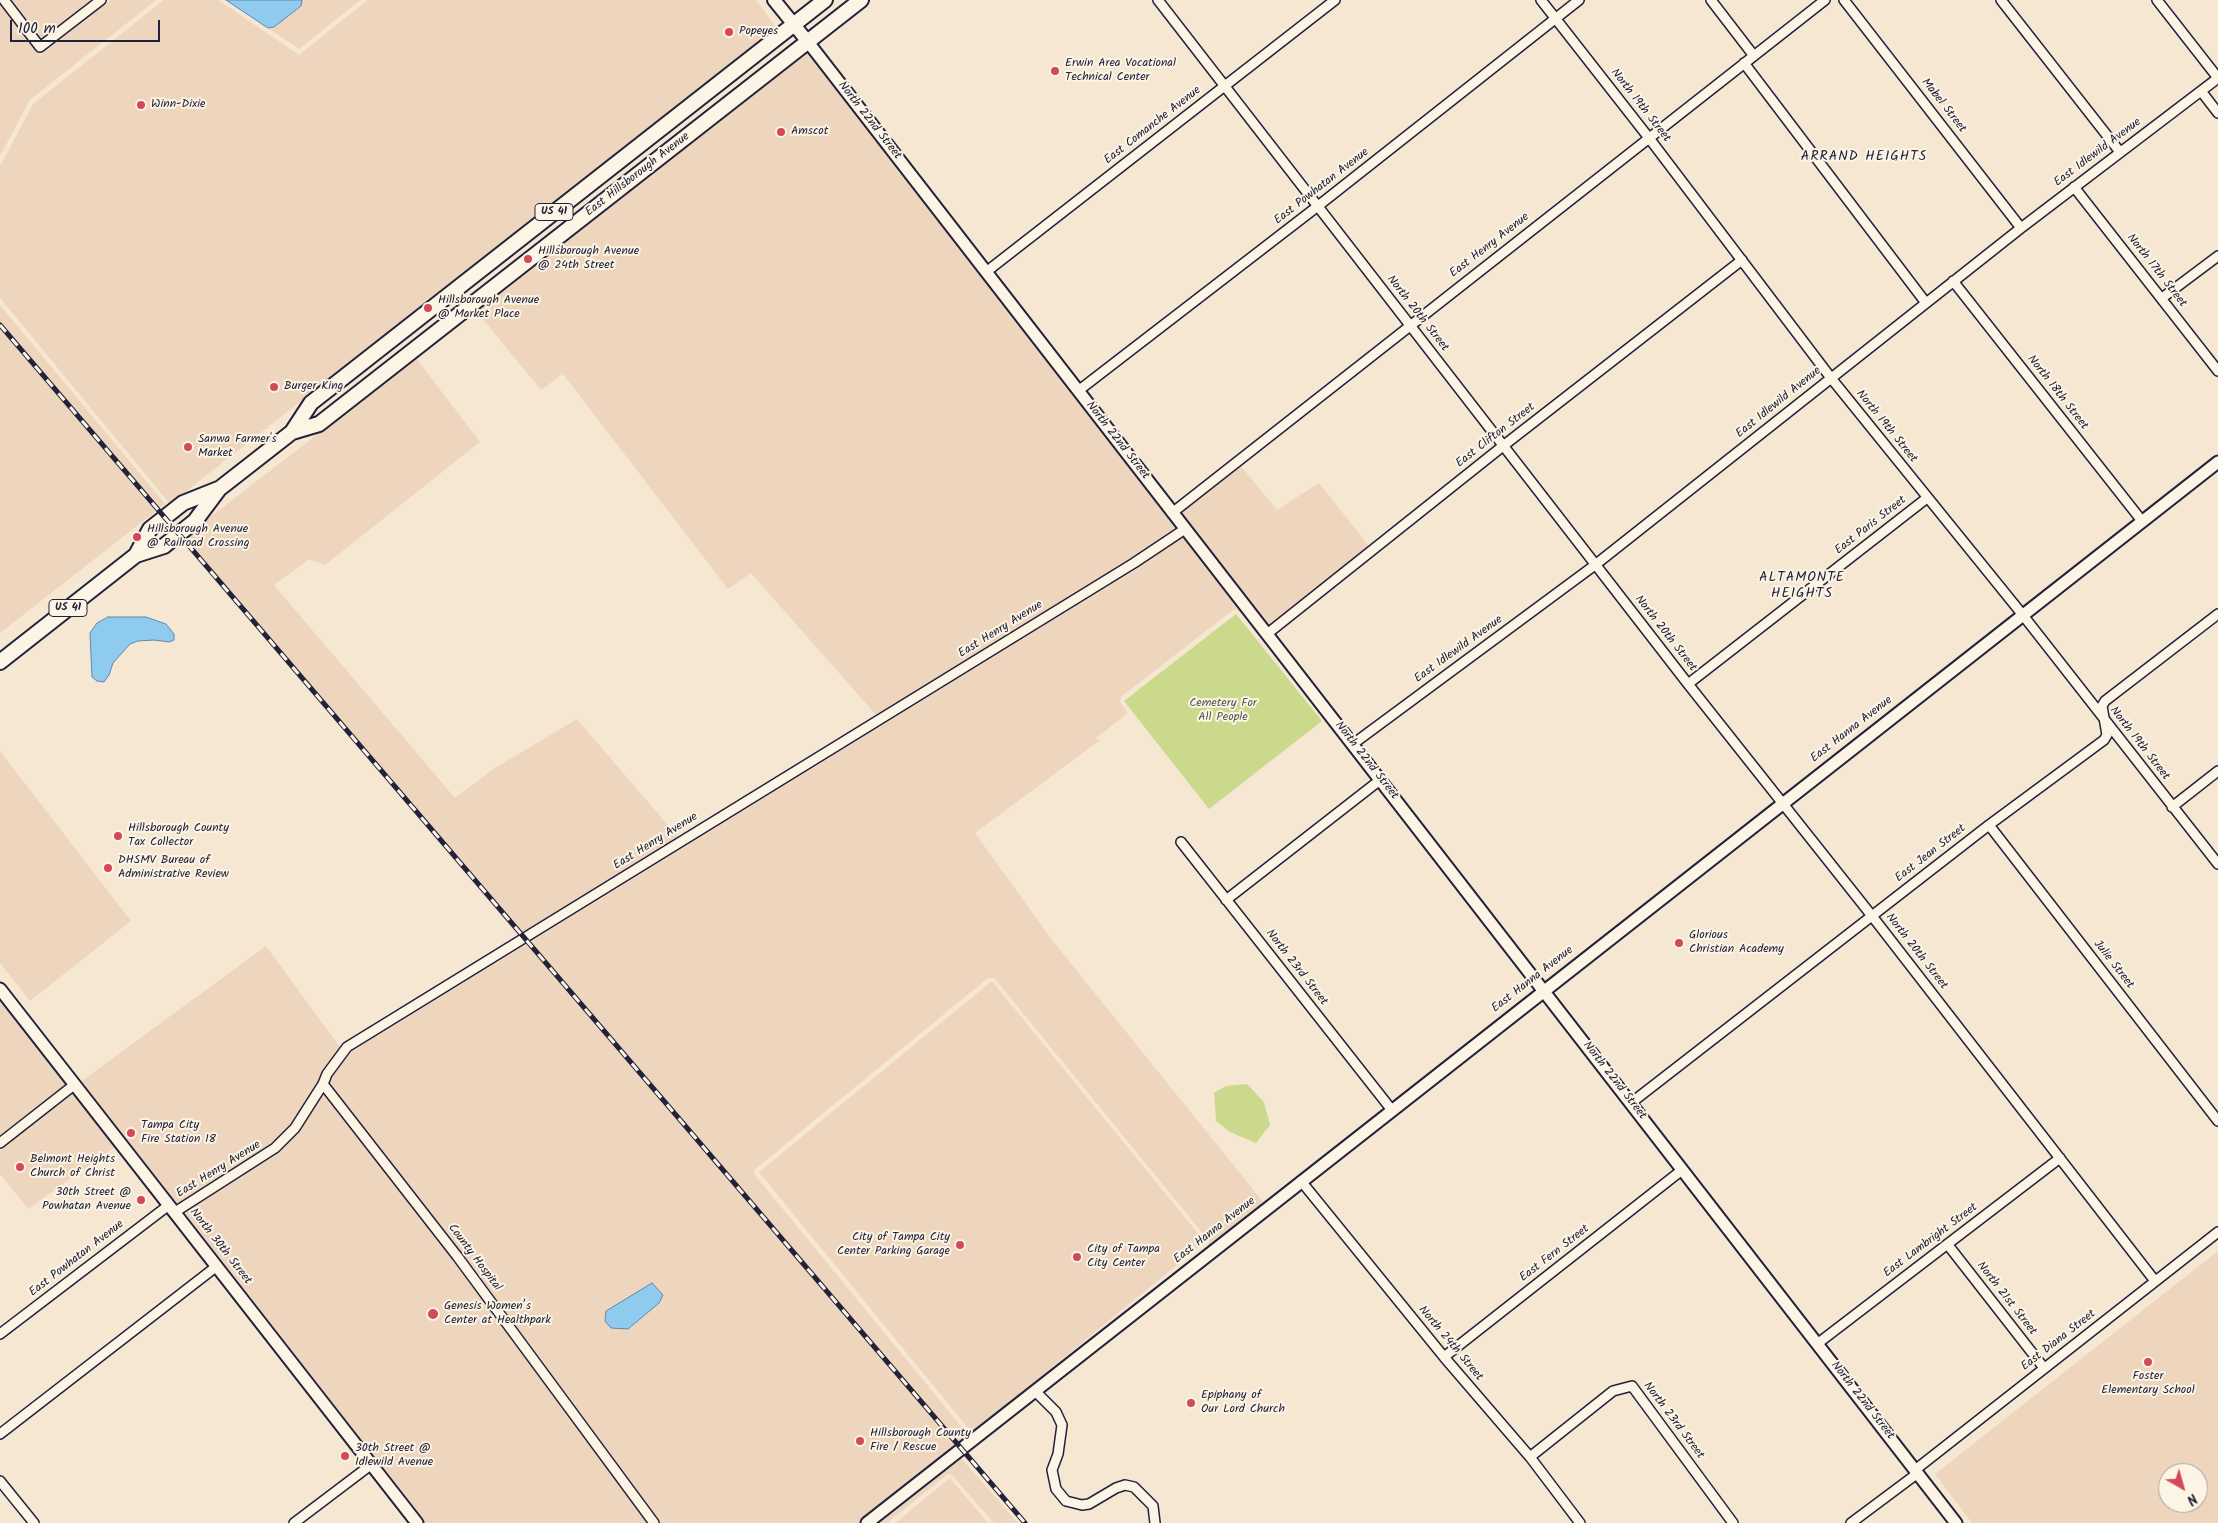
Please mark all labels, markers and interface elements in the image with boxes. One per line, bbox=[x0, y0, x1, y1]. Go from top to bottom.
scale bar bbox=[12, 10, 162, 42]
text: 100 m bbox=[18, 17, 56, 41]
place label: Popeyes bbox=[739, 25, 778, 39]
marker: Popeyes bbox=[723, 26, 735, 38]
place label: Erwin Area Vocational Technical Center bbox=[1065, 57, 1176, 85]
marker: Erwin Area Vocational Technical Center bbox=[1049, 65, 1061, 77]
street label: North 19th Street bbox=[1607, 66, 1673, 146]
street label: Mabel Street bbox=[1917, 76, 1969, 136]
street label: North 22nd Street bbox=[834, 79, 904, 163]
street label: East Comanche Avenue bbox=[1102, 84, 1204, 168]
place label: Winn-Dixie bbox=[151, 98, 206, 112]
marker: Winn-Dixie bbox=[135, 99, 147, 111]
street label: East Idlewild Avenue bbox=[2052, 116, 2144, 190]
place label: Amscot bbox=[791, 125, 828, 139]
marker: Amscot bbox=[775, 126, 787, 138]
street label: East Hillsborough Avenue bbox=[583, 130, 693, 220]
street label: East Powhatan Avenue bbox=[1272, 146, 1372, 228]
district label: ARRAND HEIGHTS bbox=[1799, 150, 1929, 166]
road number: US 41 bbox=[535, 203, 573, 220]
street label: East Henry Avenue bbox=[1447, 211, 1533, 281]
street label: North 17th Street bbox=[2123, 231, 2189, 311]
place label: Hillsborough Avenue @ 24th Street bbox=[538, 245, 639, 273]
marker: Hillsborough Avenue @ 24th Street bbox=[522, 253, 534, 265]
street label: North 20th Street bbox=[1383, 273, 1451, 355]
place label: Hillsborough Avenue @ Market Place bbox=[438, 294, 539, 322]
marker: Hillsborough Avenue @ Market Place bbox=[422, 302, 434, 314]
street label: North 18th Street bbox=[2023, 353, 2091, 433]
street label: East Idlewild Avenue bbox=[1734, 364, 1824, 442]
place label: Burger King bbox=[284, 380, 343, 394]
marker: Burger King bbox=[268, 381, 280, 393]
street label: North 19th Street bbox=[1852, 388, 1920, 466]
street label: North 22nd Street bbox=[1082, 399, 1152, 483]
street label: East Clifton Street bbox=[1454, 401, 1538, 471]
place label: Sanwa Farmer's Market bbox=[198, 433, 277, 461]
marker: Sanwa Farmer's Market bbox=[182, 441, 194, 453]
street label: East Paris Street bbox=[1832, 494, 1910, 558]
place label: Hillsborough Avenue @ Railroad Crossing bbox=[147, 523, 249, 551]
marker: Hillsborough Avenue @ Railroad Crossing bbox=[131, 531, 143, 543]
district label: ALTAMONTE HEIGHTS bbox=[1758, 571, 1846, 604]
street label: North 20th Street bbox=[1631, 593, 1699, 675]
street label: East Henry Avenue bbox=[956, 598, 1046, 662]
road number: US 41 bbox=[49, 600, 87, 616]
street label: East Idlewild Avenue bbox=[1412, 613, 1506, 687]
street label: East Hanna Avenue bbox=[1808, 694, 1896, 766]
park label: Cemetery For All People bbox=[1189, 697, 1257, 725]
street label: North 19th Street bbox=[2106, 704, 2172, 784]
street label: North 22nd Street bbox=[1331, 719, 1401, 803]
street label: East Henry Avenue bbox=[611, 810, 701, 874]
place label: Hillsborough County Tax Collector bbox=[128, 822, 229, 850]
street label: East Jean Street bbox=[1893, 822, 1969, 886]
marker: Hillsborough County Tax Collector bbox=[112, 830, 124, 842]
place label: DHSMV Bureau of Administrative Review bbox=[118, 854, 229, 882]
marker: DHSMV Bureau of Administrative Review bbox=[102, 862, 114, 874]
street label: North 20th Street bbox=[1882, 911, 1950, 993]
street label: North 23rd Street bbox=[1262, 927, 1330, 1009]
place label: Glorious Christian Academy bbox=[1689, 929, 1784, 957]
marker: Glorious Christian Academy bbox=[1673, 937, 1685, 949]
street label: Julie Street bbox=[2090, 938, 2136, 992]
street label: East Hanna Avenue bbox=[1489, 944, 1577, 1016]
street label: North 22nd Street bbox=[1579, 1039, 1649, 1123]
place label: Tampa City Fire Station 18 bbox=[141, 1119, 216, 1147]
marker: Tampa City Fire Station 18 bbox=[125, 1127, 137, 1139]
street label: East Henry Avenue bbox=[174, 1138, 264, 1202]
place label: Belmont Heights Church of Christ bbox=[30, 1153, 115, 1181]
marker: Belmont Heights Church of Christ bbox=[14, 1161, 26, 1173]
place label: 30th Street @ Powhatan Avenue bbox=[42, 1186, 131, 1214]
marker: 30th Street @ Powhatan Avenue bbox=[135, 1194, 147, 1206]
street label: East Hanna Avenue bbox=[1171, 1195, 1259, 1267]
street label: East Lambright Street bbox=[1881, 1201, 1981, 1281]
street label: North 30th Street bbox=[186, 1206, 254, 1288]
street label: East Powhatan Avenue bbox=[27, 1218, 127, 1300]
street label: County Hospital bbox=[444, 1222, 504, 1294]
street label: East Fern Street bbox=[1517, 1222, 1593, 1286]
place label: City of Tampa City Center Parking Garage bbox=[837, 1231, 950, 1259]
marker: City of Tampa City Center Parking Garage bbox=[954, 1239, 966, 1251]
place label: City of Tampa City Center bbox=[1087, 1243, 1160, 1271]
marker: City of Tampa City Center bbox=[1071, 1251, 1083, 1263]
street label: North 21st Street bbox=[1973, 1259, 2039, 1339]
place label: Genesis Women’s Center at Healthpark bbox=[444, 1300, 551, 1328]
street label: North 24th Street bbox=[1414, 1304, 1486, 1384]
marker: Genesis Women’s Center at Healthpark bbox=[426, 1307, 440, 1321]
street label: East Diana Street bbox=[2019, 1307, 2099, 1375]
marker: Foster Elementary School bbox=[2142, 1356, 2154, 1368]
street label: North 22nd Street bbox=[1827, 1359, 1897, 1443]
place label: Foster Elementary School bbox=[2101, 1370, 2195, 1398]
street label: North 23rd Street bbox=[1639, 1380, 1707, 1462]
place label: Epiphany of Our Lord Church bbox=[1201, 1389, 1285, 1417]
marker: Epiphany of Our Lord Church bbox=[1185, 1397, 1197, 1409]
place label: Hillsborough County Fire / Rescue bbox=[870, 1427, 971, 1455]
marker: Hillsborough County Fire / Rescue bbox=[854, 1435, 866, 1447]
place label: 30th Street @ Idlewild Avenue bbox=[355, 1442, 433, 1470]
marker: 30th Street @ Idlewild Avenue bbox=[339, 1450, 351, 1462]
north arrow bbox=[2158, 1463, 2208, 1513]
text: N bbox=[2181, 1488, 2202, 1510]

